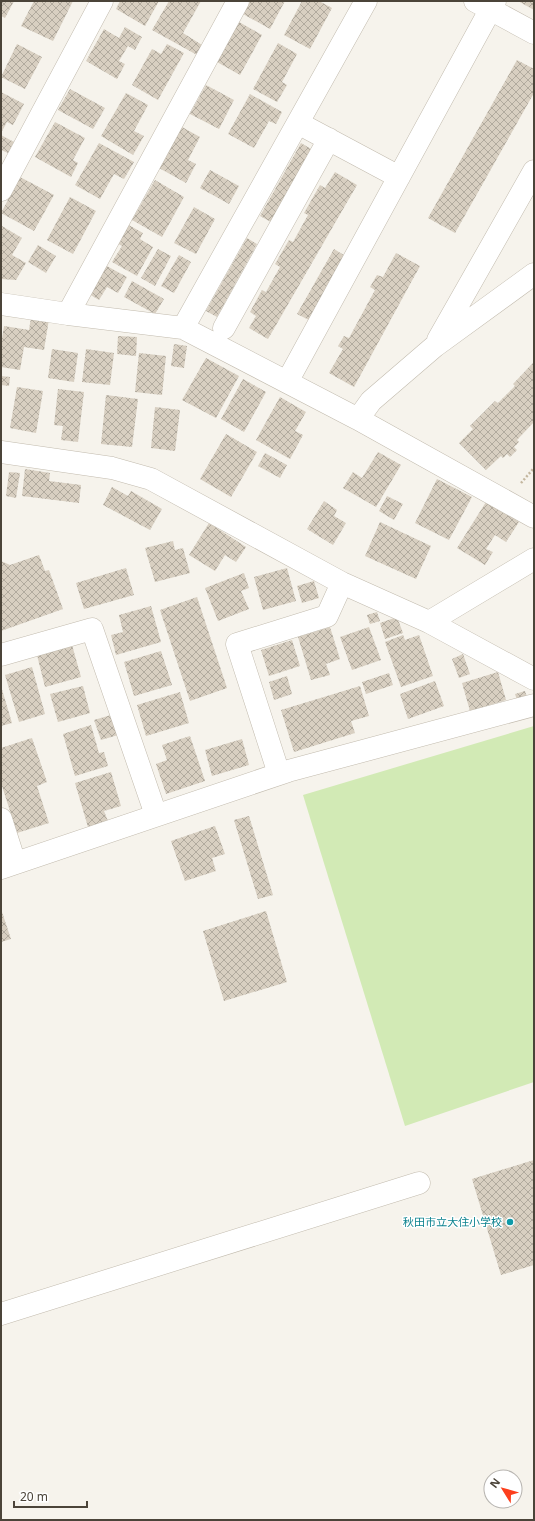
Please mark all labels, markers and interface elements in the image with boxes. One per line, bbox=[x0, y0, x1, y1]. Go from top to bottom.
place label: 秋田市立大住小学校 bbox=[403, 1214, 502, 1229]
marker: 秋田市立大住小学校 bbox=[505, 1217, 515, 1227]
north arrow bbox=[483, 1469, 523, 1509]
text: N bbox=[486, 1475, 503, 1491]
scale bar bbox=[14, 1483, 87, 1509]
text: 20 m bbox=[20, 1488, 48, 1505]

